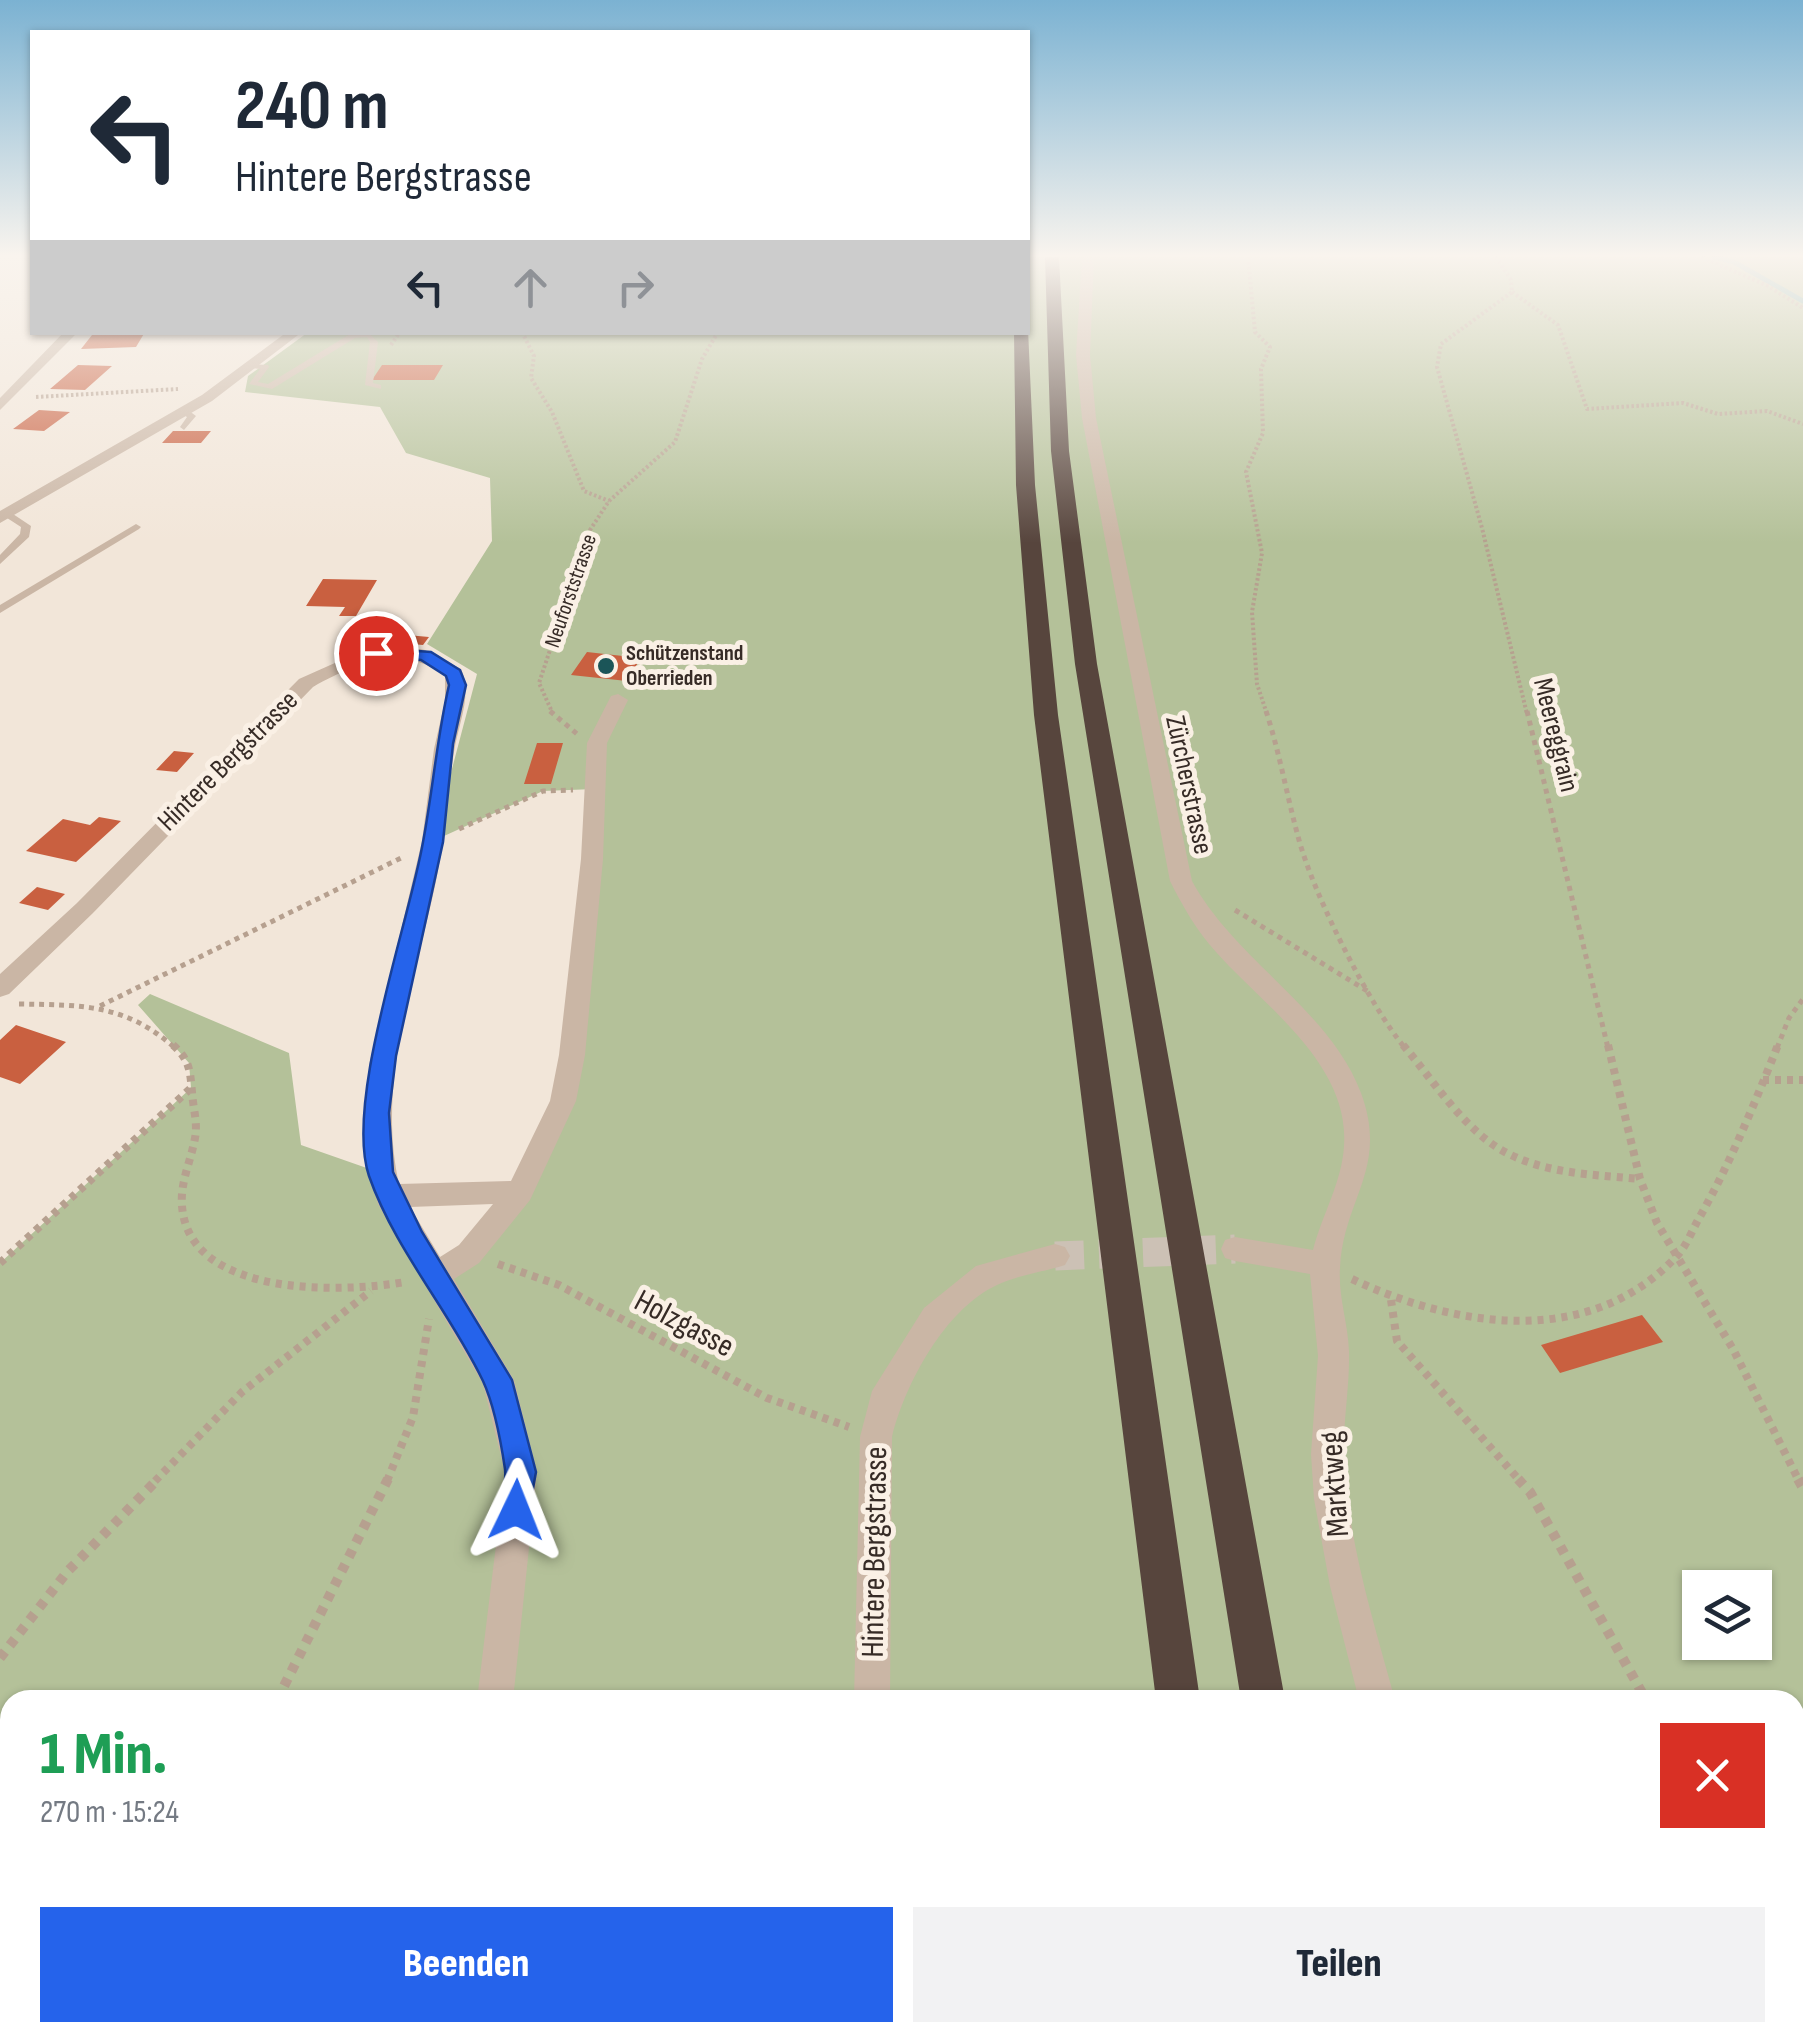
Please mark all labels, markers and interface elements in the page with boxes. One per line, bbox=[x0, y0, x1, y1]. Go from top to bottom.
text: 240 m bbox=[235, 65, 389, 149]
icon: left bbox=[70, 70, 200, 200]
text: Hintere Bergstrasse bbox=[235, 150, 532, 205]
icon: left bbox=[398, 260, 453, 315]
icon: ahead bbox=[503, 260, 558, 315]
icon: right bbox=[608, 260, 663, 315]
street label: Neuforststrasse bbox=[539, 531, 603, 651]
pin bbox=[334, 611, 419, 696]
icon: arrive bbox=[349, 626, 404, 681]
place label: Schützenstand Oberrieden bbox=[626, 640, 743, 692]
marker: Schützenstand Oberrieden bbox=[595, 655, 617, 677]
street label: Meereggrain bbox=[1526, 675, 1586, 795]
street label: Hintere Bergstrasse bbox=[151, 684, 305, 838]
street label: Zürcherstrasse bbox=[1158, 713, 1220, 857]
street label: Holzgasse bbox=[628, 1282, 740, 1366]
street label: Marktweg bbox=[1312, 1430, 1358, 1538]
street label: Hintere Bergstrasse bbox=[854, 1446, 896, 1658]
position arrow bbox=[464, 1458, 568, 1562]
map controls bbox=[1682, 1570, 1772, 1660]
button: layers bbox=[1682, 1570, 1772, 1660]
text: 1 Min. bbox=[40, 1719, 167, 1791]
button: close bbox=[1660, 1723, 1765, 1828]
text: 270 m · 15:24 bbox=[40, 1793, 179, 1832]
button: Beenden bbox=[40, 1907, 893, 2022]
button: Teilen bbox=[913, 1907, 1765, 2022]

